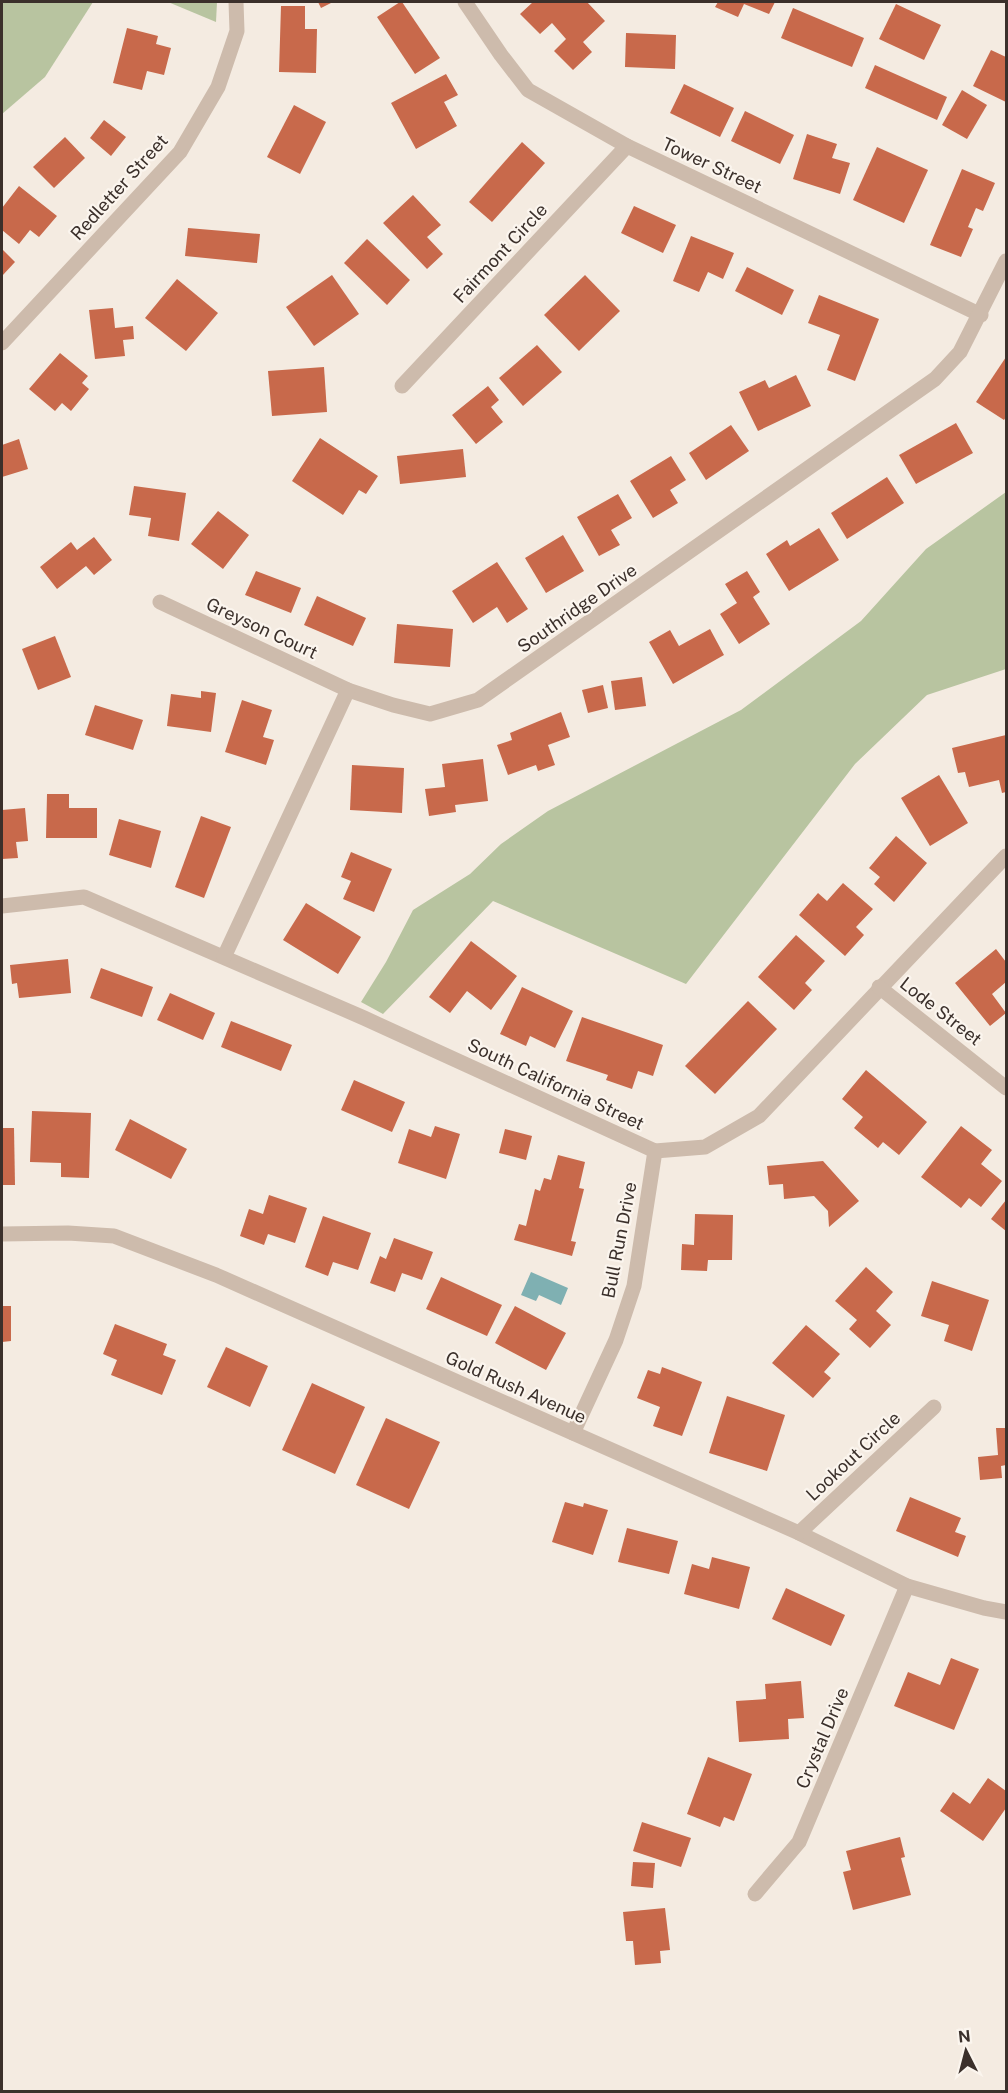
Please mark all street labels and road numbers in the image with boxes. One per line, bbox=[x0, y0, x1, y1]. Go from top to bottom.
street label: Redletter Street bbox=[66, 130, 172, 244]
street label: Tower Street bbox=[659, 133, 765, 197]
street label: Fairmont Circle bbox=[449, 199, 551, 307]
street label: Southridge Drive bbox=[513, 559, 641, 657]
street label: Greyson Court bbox=[203, 593, 321, 663]
street label: Lode Street bbox=[896, 973, 986, 1049]
street label: South California Street bbox=[464, 1034, 648, 1134]
street label: Bull Run Drive bbox=[597, 1180, 641, 1300]
street label: Gold Rush Avenue bbox=[442, 1347, 590, 1427]
street label: Lookout Circle bbox=[802, 1407, 904, 1505]
street label: Crystal Drive bbox=[791, 1684, 853, 1792]

